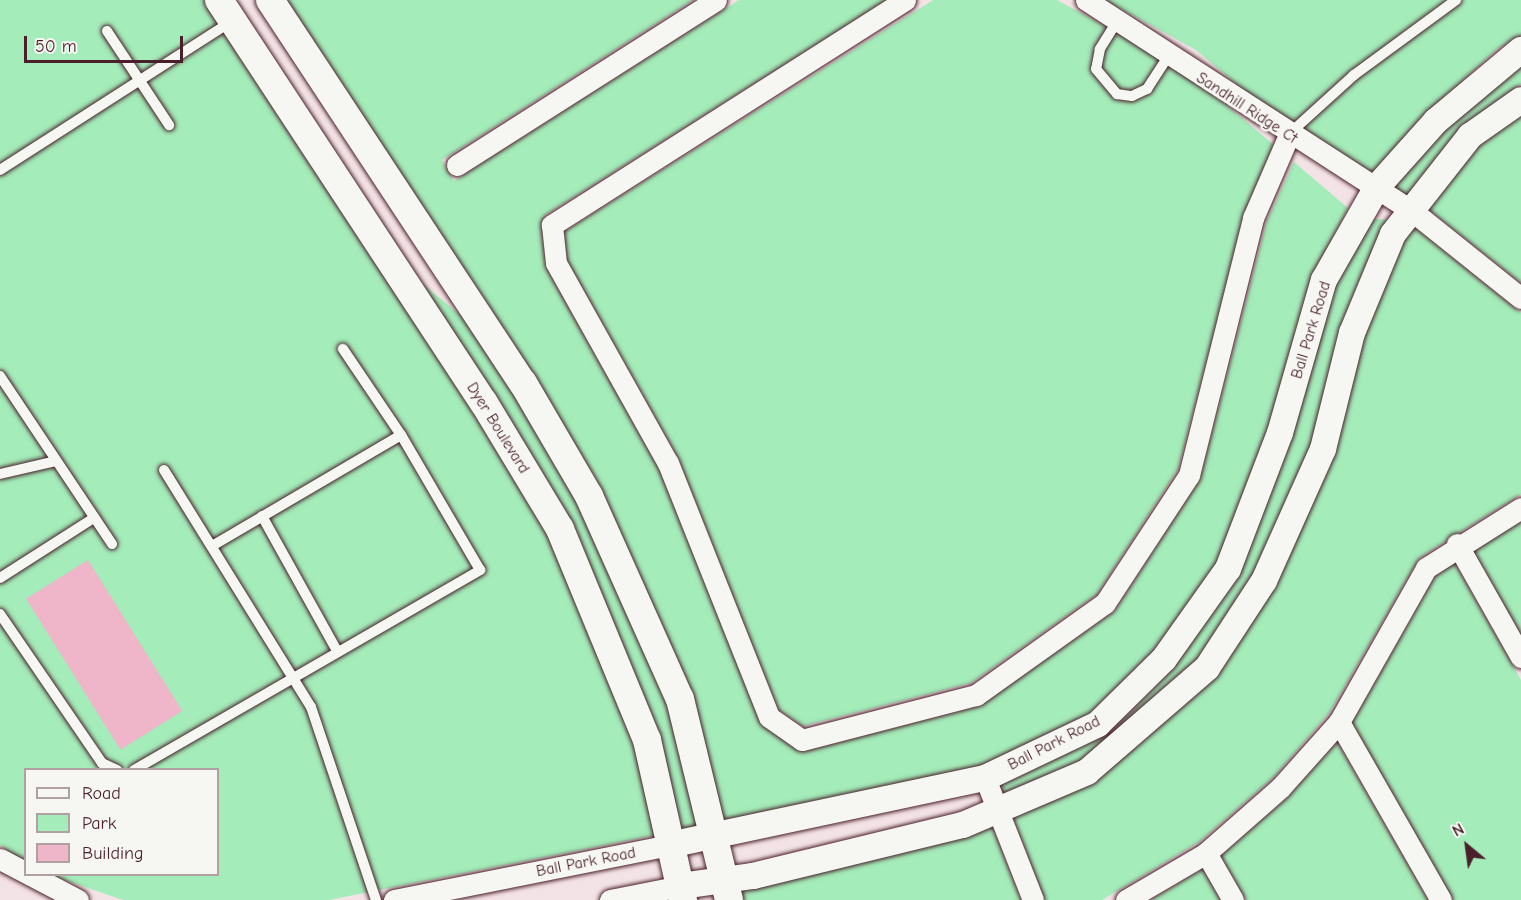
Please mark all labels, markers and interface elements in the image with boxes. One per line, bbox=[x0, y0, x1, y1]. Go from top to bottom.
scale bar bbox=[27, 24, 186, 62]
text: 50 m bbox=[35, 36, 77, 57]
street label: Sandhill Ridge Ct bbox=[1193, 68, 1301, 148]
street label: Ball Park Road bbox=[1287, 279, 1335, 381]
street label: Dyer Boulevard bbox=[462, 379, 534, 477]
street label: Ball Park Road bbox=[1005, 712, 1103, 774]
legend bbox=[24, 768, 219, 876]
text: Road bbox=[82, 783, 121, 804]
text: Park bbox=[82, 813, 116, 834]
north arrow bbox=[1437, 816, 1497, 876]
text: N bbox=[1449, 820, 1467, 841]
text: Building bbox=[82, 843, 144, 864]
street label: Ball Park Road bbox=[535, 843, 637, 881]

